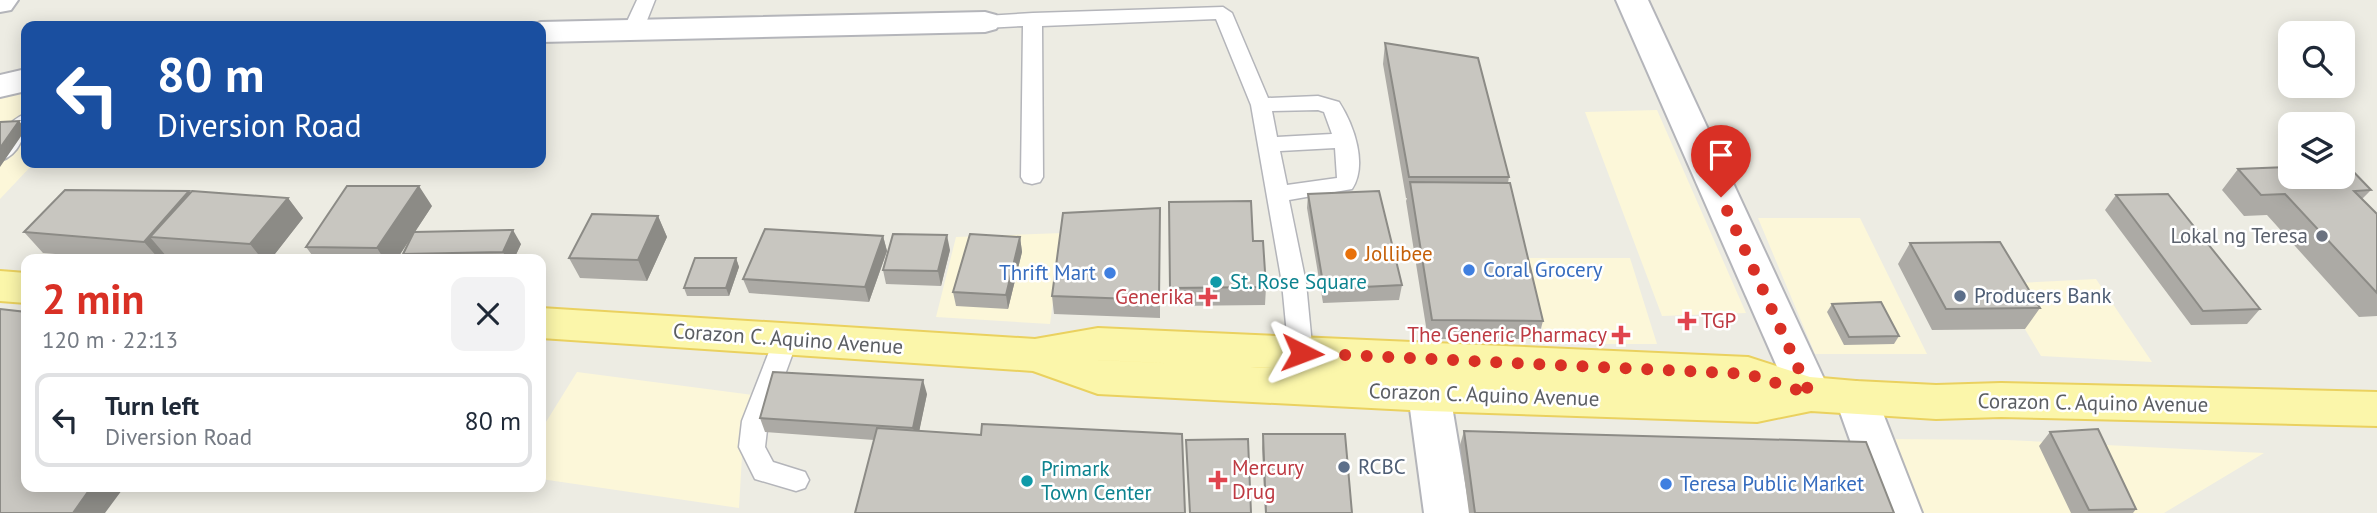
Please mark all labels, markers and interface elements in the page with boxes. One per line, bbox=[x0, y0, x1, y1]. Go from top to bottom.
map controls bbox=[2278, 21, 2355, 189]
button: search bbox=[2278, 21, 2355, 98]
text: 80 m bbox=[157, 42, 264, 106]
icon: left bbox=[42, 49, 133, 140]
text: Diversion Road bbox=[157, 104, 362, 146]
button: layers bbox=[2278, 112, 2355, 189]
pin bbox=[1691, 125, 1751, 197]
icon: arrive bbox=[1702, 136, 1740, 174]
place label: Lokal ng Teresa bbox=[2170, 222, 2308, 249]
marker: Lokal ng Teresa bbox=[2314, 228, 2330, 244]
place label: Jollibee bbox=[1364, 240, 1433, 267]
marker: Jollibee bbox=[1343, 246, 1359, 262]
place label: Coral Grocery bbox=[1483, 256, 1603, 283]
place label: Thrift Mart bbox=[999, 259, 1096, 286]
marker: Coral Grocery bbox=[1461, 262, 1477, 278]
marker: Thrift Mart bbox=[1102, 265, 1118, 281]
place label: St. Rose Square bbox=[1230, 268, 1367, 295]
text: 2 min bbox=[42, 271, 144, 326]
marker: St. Rose Square bbox=[1208, 274, 1224, 290]
button: close bbox=[451, 277, 525, 351]
place label: Producers Bank bbox=[1974, 282, 2112, 309]
place label: Generika bbox=[1115, 283, 1194, 310]
marker: Producers Bank bbox=[1952, 288, 1968, 304]
marker: Generika bbox=[1200, 289, 1216, 305]
place label: TGP bbox=[1701, 307, 1736, 334]
marker: TGP bbox=[1679, 313, 1695, 329]
position arrow bbox=[1265, 316, 1339, 390]
street label: Corazon C. Aquino Avenue bbox=[672, 317, 904, 360]
place label: The Generic Pharmacy bbox=[1407, 321, 1607, 348]
text: 120 m · 22:13 bbox=[42, 325, 178, 354]
marker: The Generic Pharmacy bbox=[1613, 327, 1629, 343]
street label: Corazon C. Aquino Avenue bbox=[1368, 377, 1600, 412]
street label: Corazon C. Aquino Avenue bbox=[1977, 387, 2209, 418]
text: Turn left bbox=[105, 389, 199, 422]
icon: left bbox=[46, 401, 84, 439]
text: 80 m bbox=[465, 404, 521, 437]
text: Diversion Road bbox=[105, 422, 252, 451]
place label: RCBC bbox=[1358, 453, 1406, 480]
place label: Mercury Drug bbox=[1232, 454, 1304, 505]
place label: Primark Town Center bbox=[1041, 455, 1152, 506]
marker: RCBC bbox=[1336, 459, 1352, 475]
place label: Teresa Public Market bbox=[1680, 470, 1864, 497]
marker: Mercury Drug bbox=[1210, 472, 1226, 488]
marker: Primark Town Center bbox=[1019, 473, 1035, 489]
marker: Teresa Public Market bbox=[1658, 476, 1674, 492]

